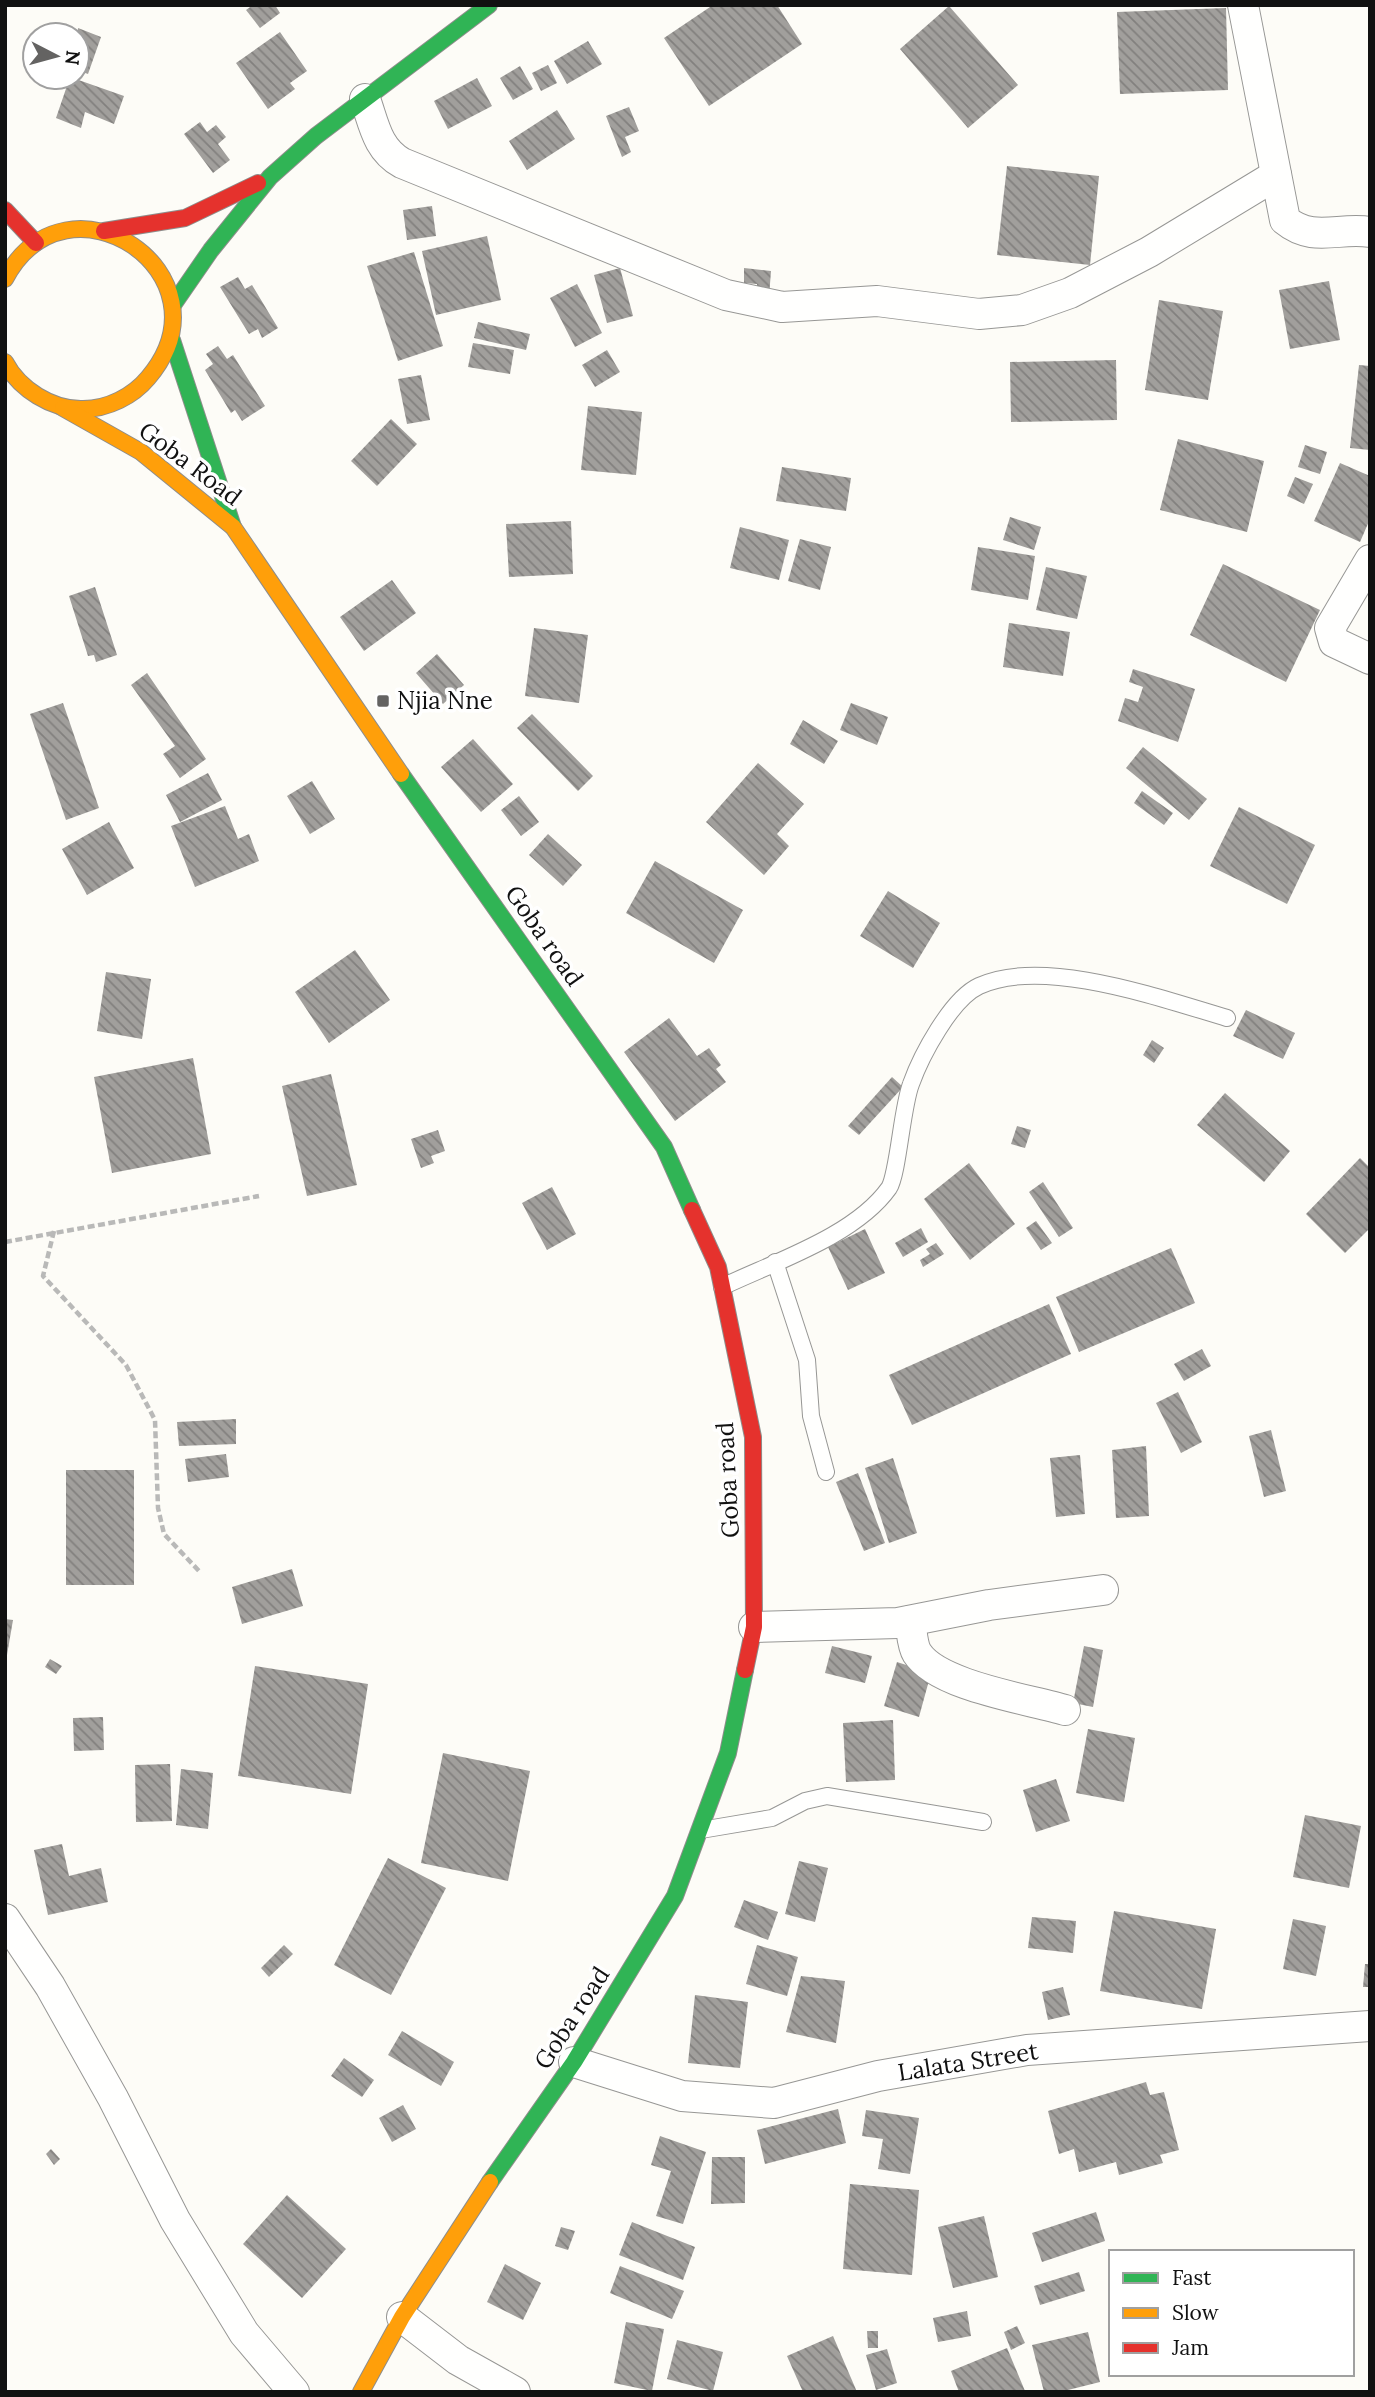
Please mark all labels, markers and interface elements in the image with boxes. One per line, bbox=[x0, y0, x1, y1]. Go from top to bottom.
north arrow bbox=[21, 21, 91, 91]
text: N bbox=[60, 49, 86, 67]
street label: Goba Road bbox=[133, 415, 248, 512]
place label: Njia Nne bbox=[397, 685, 493, 716]
marker: Njia Nne bbox=[375, 693, 391, 709]
street label: Goba road bbox=[498, 879, 590, 992]
street label: Goba road bbox=[709, 1421, 746, 1539]
street label: Goba road bbox=[527, 1961, 616, 2075]
street label: Lalata Street bbox=[896, 2035, 1041, 2088]
legend bbox=[1109, 2250, 1354, 2376]
text: Fast bbox=[1172, 2264, 1212, 2291]
text: Slow bbox=[1172, 2299, 1219, 2326]
text: Jam bbox=[1171, 2334, 1209, 2361]

